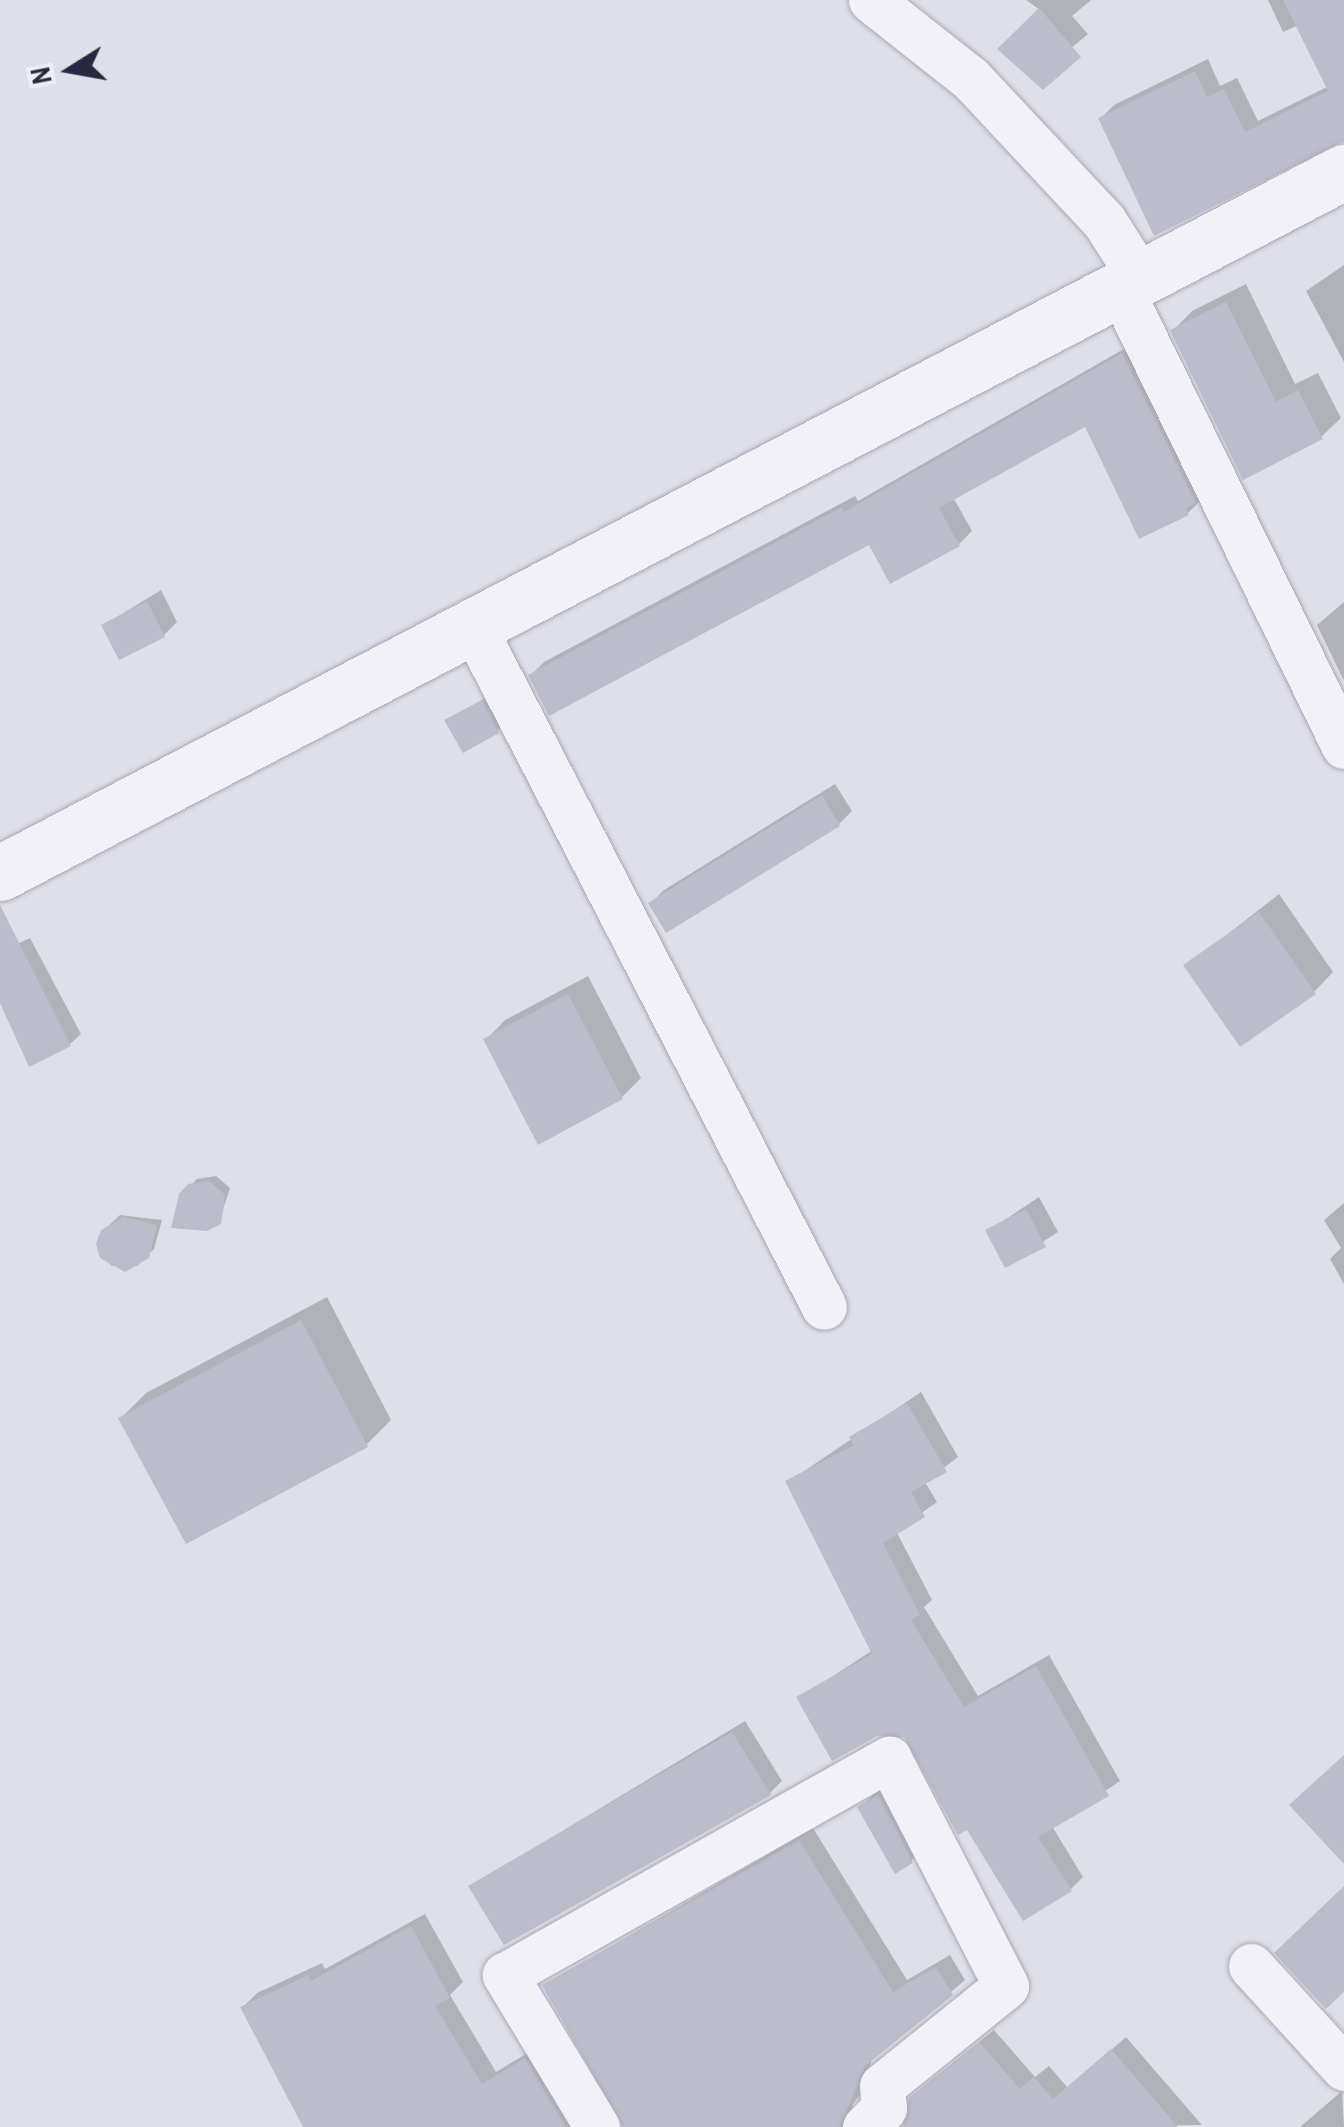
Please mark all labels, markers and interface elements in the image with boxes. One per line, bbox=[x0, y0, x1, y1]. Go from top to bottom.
north arrow bbox=[20, 20, 120, 120]
text: N bbox=[20, 64, 61, 87]

